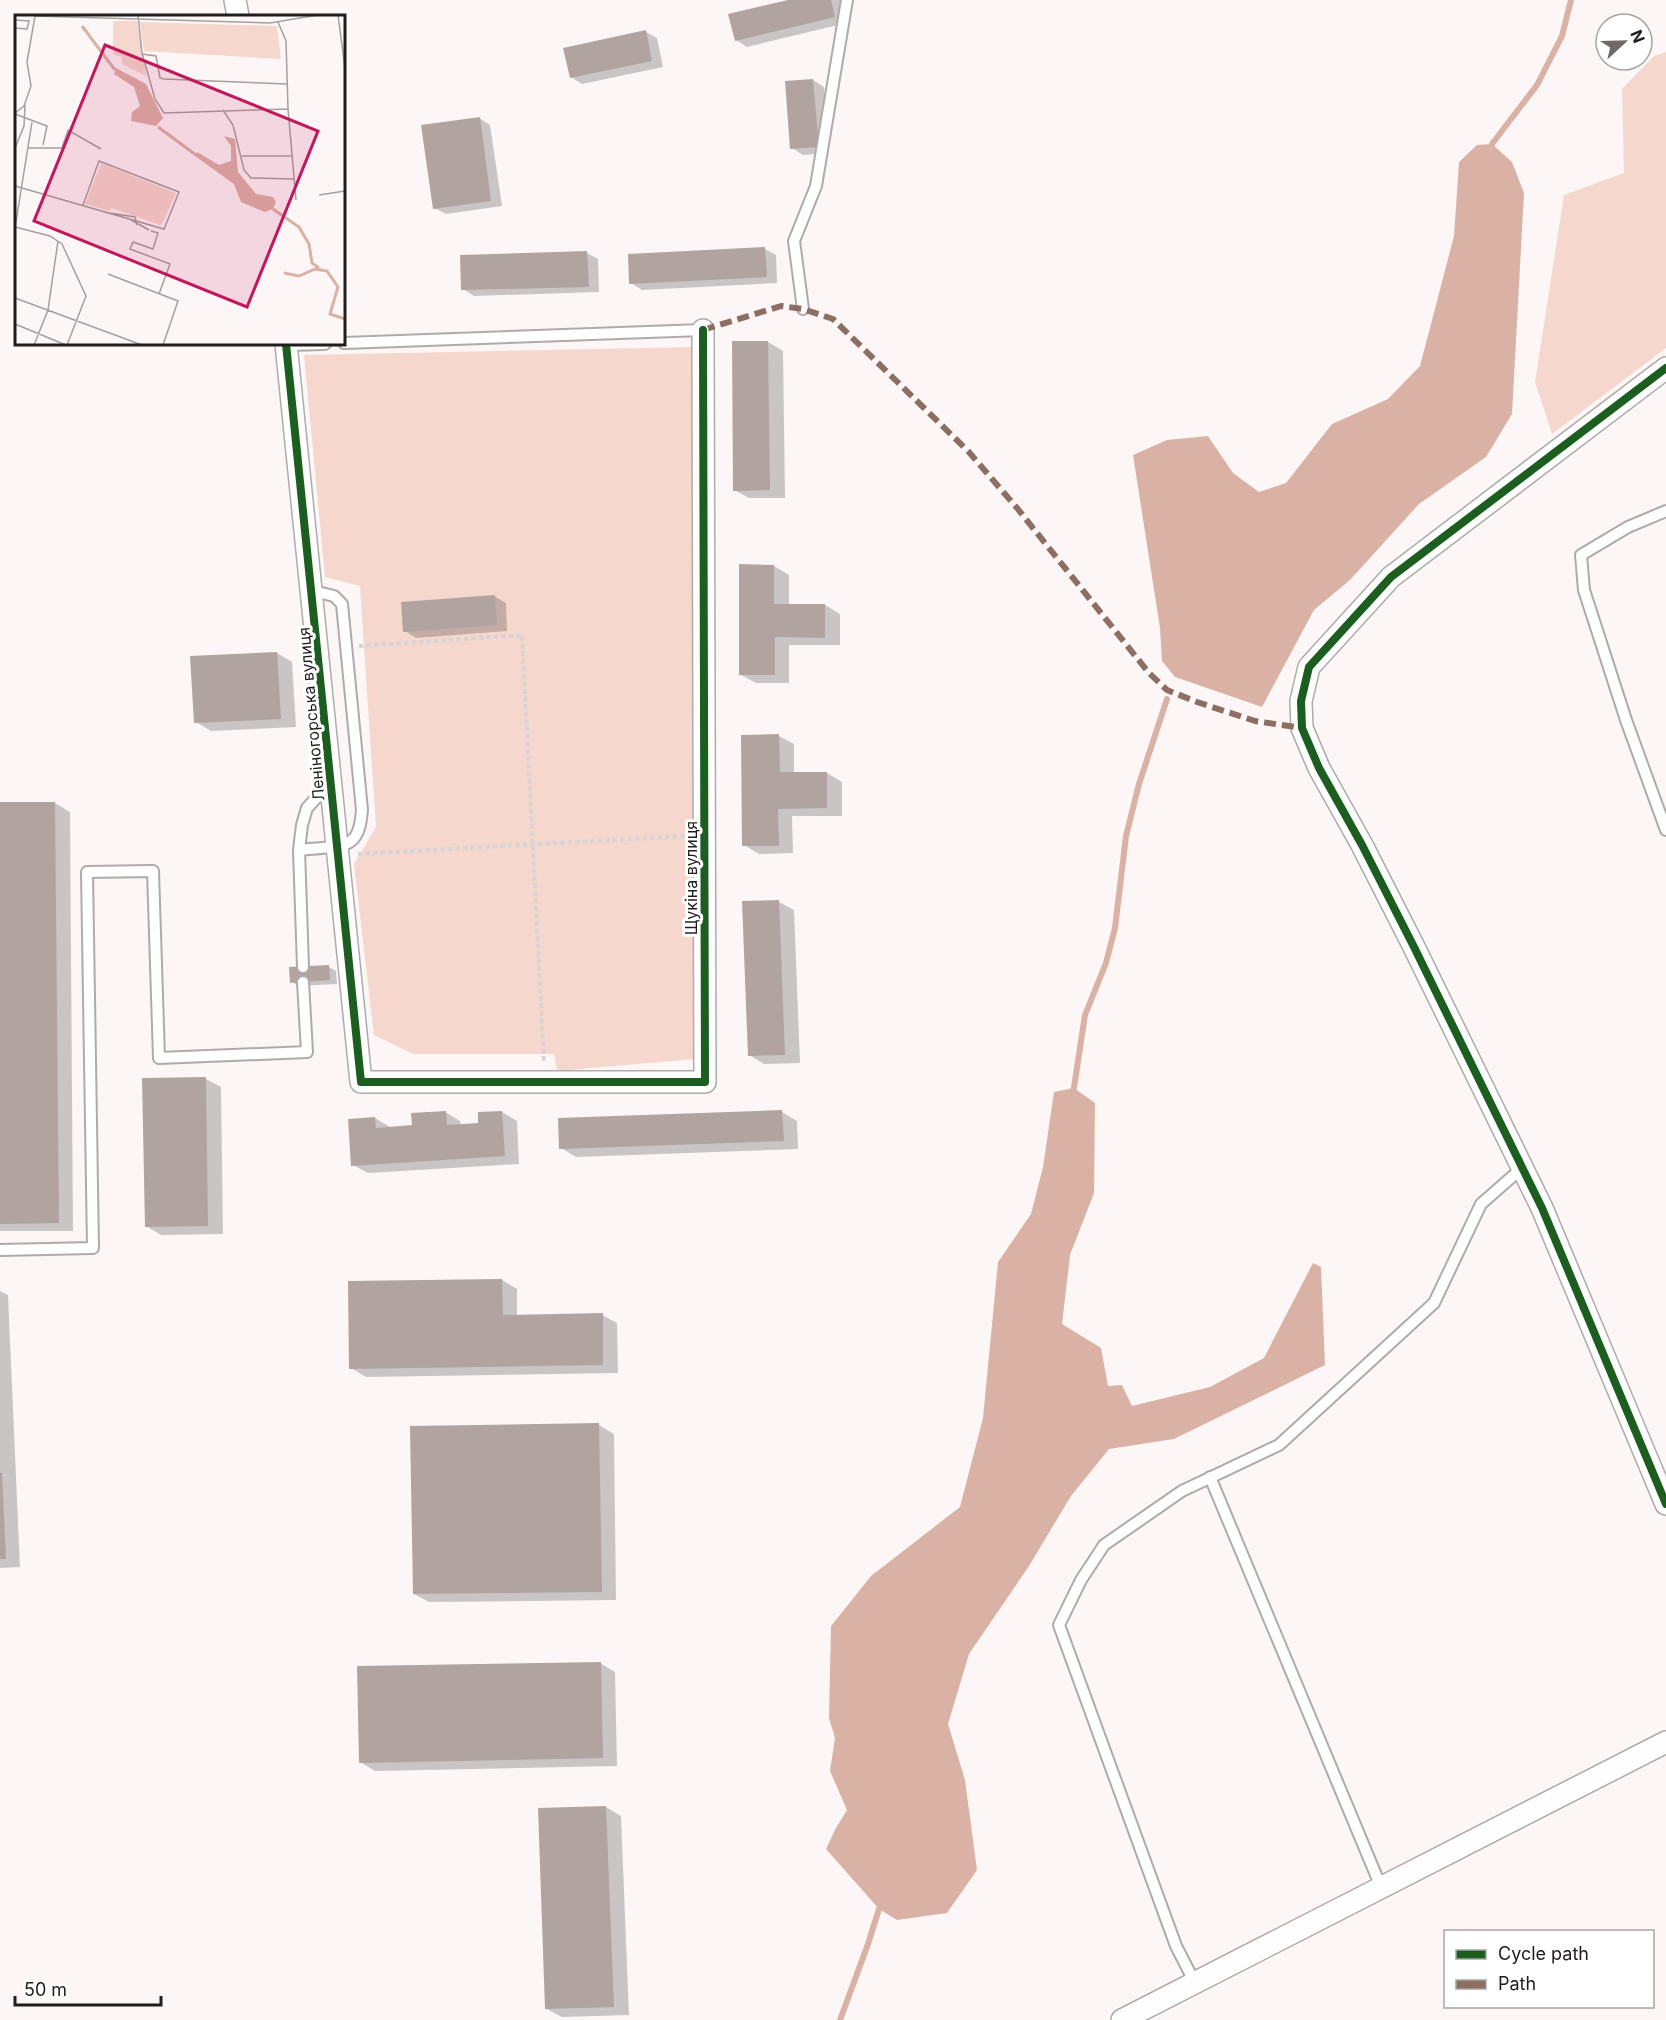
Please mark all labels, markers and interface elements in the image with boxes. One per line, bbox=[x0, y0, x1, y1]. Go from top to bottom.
north arrow bbox=[1594, 12, 1654, 72]
inset map bbox=[15, 15, 345, 345]
text: N bbox=[1626, 27, 1649, 46]
street label: Леніногорська вулиця bbox=[293, 626, 329, 802]
street label: Щукіна вулиця bbox=[681, 821, 701, 935]
legend bbox=[1444, 1930, 1654, 2008]
text: Cycle path bbox=[1498, 1943, 1589, 1964]
scale bar bbox=[15, 1969, 160, 2007]
text: Path bbox=[1498, 1973, 1536, 1994]
text: 50 m bbox=[24, 1979, 67, 2000]

